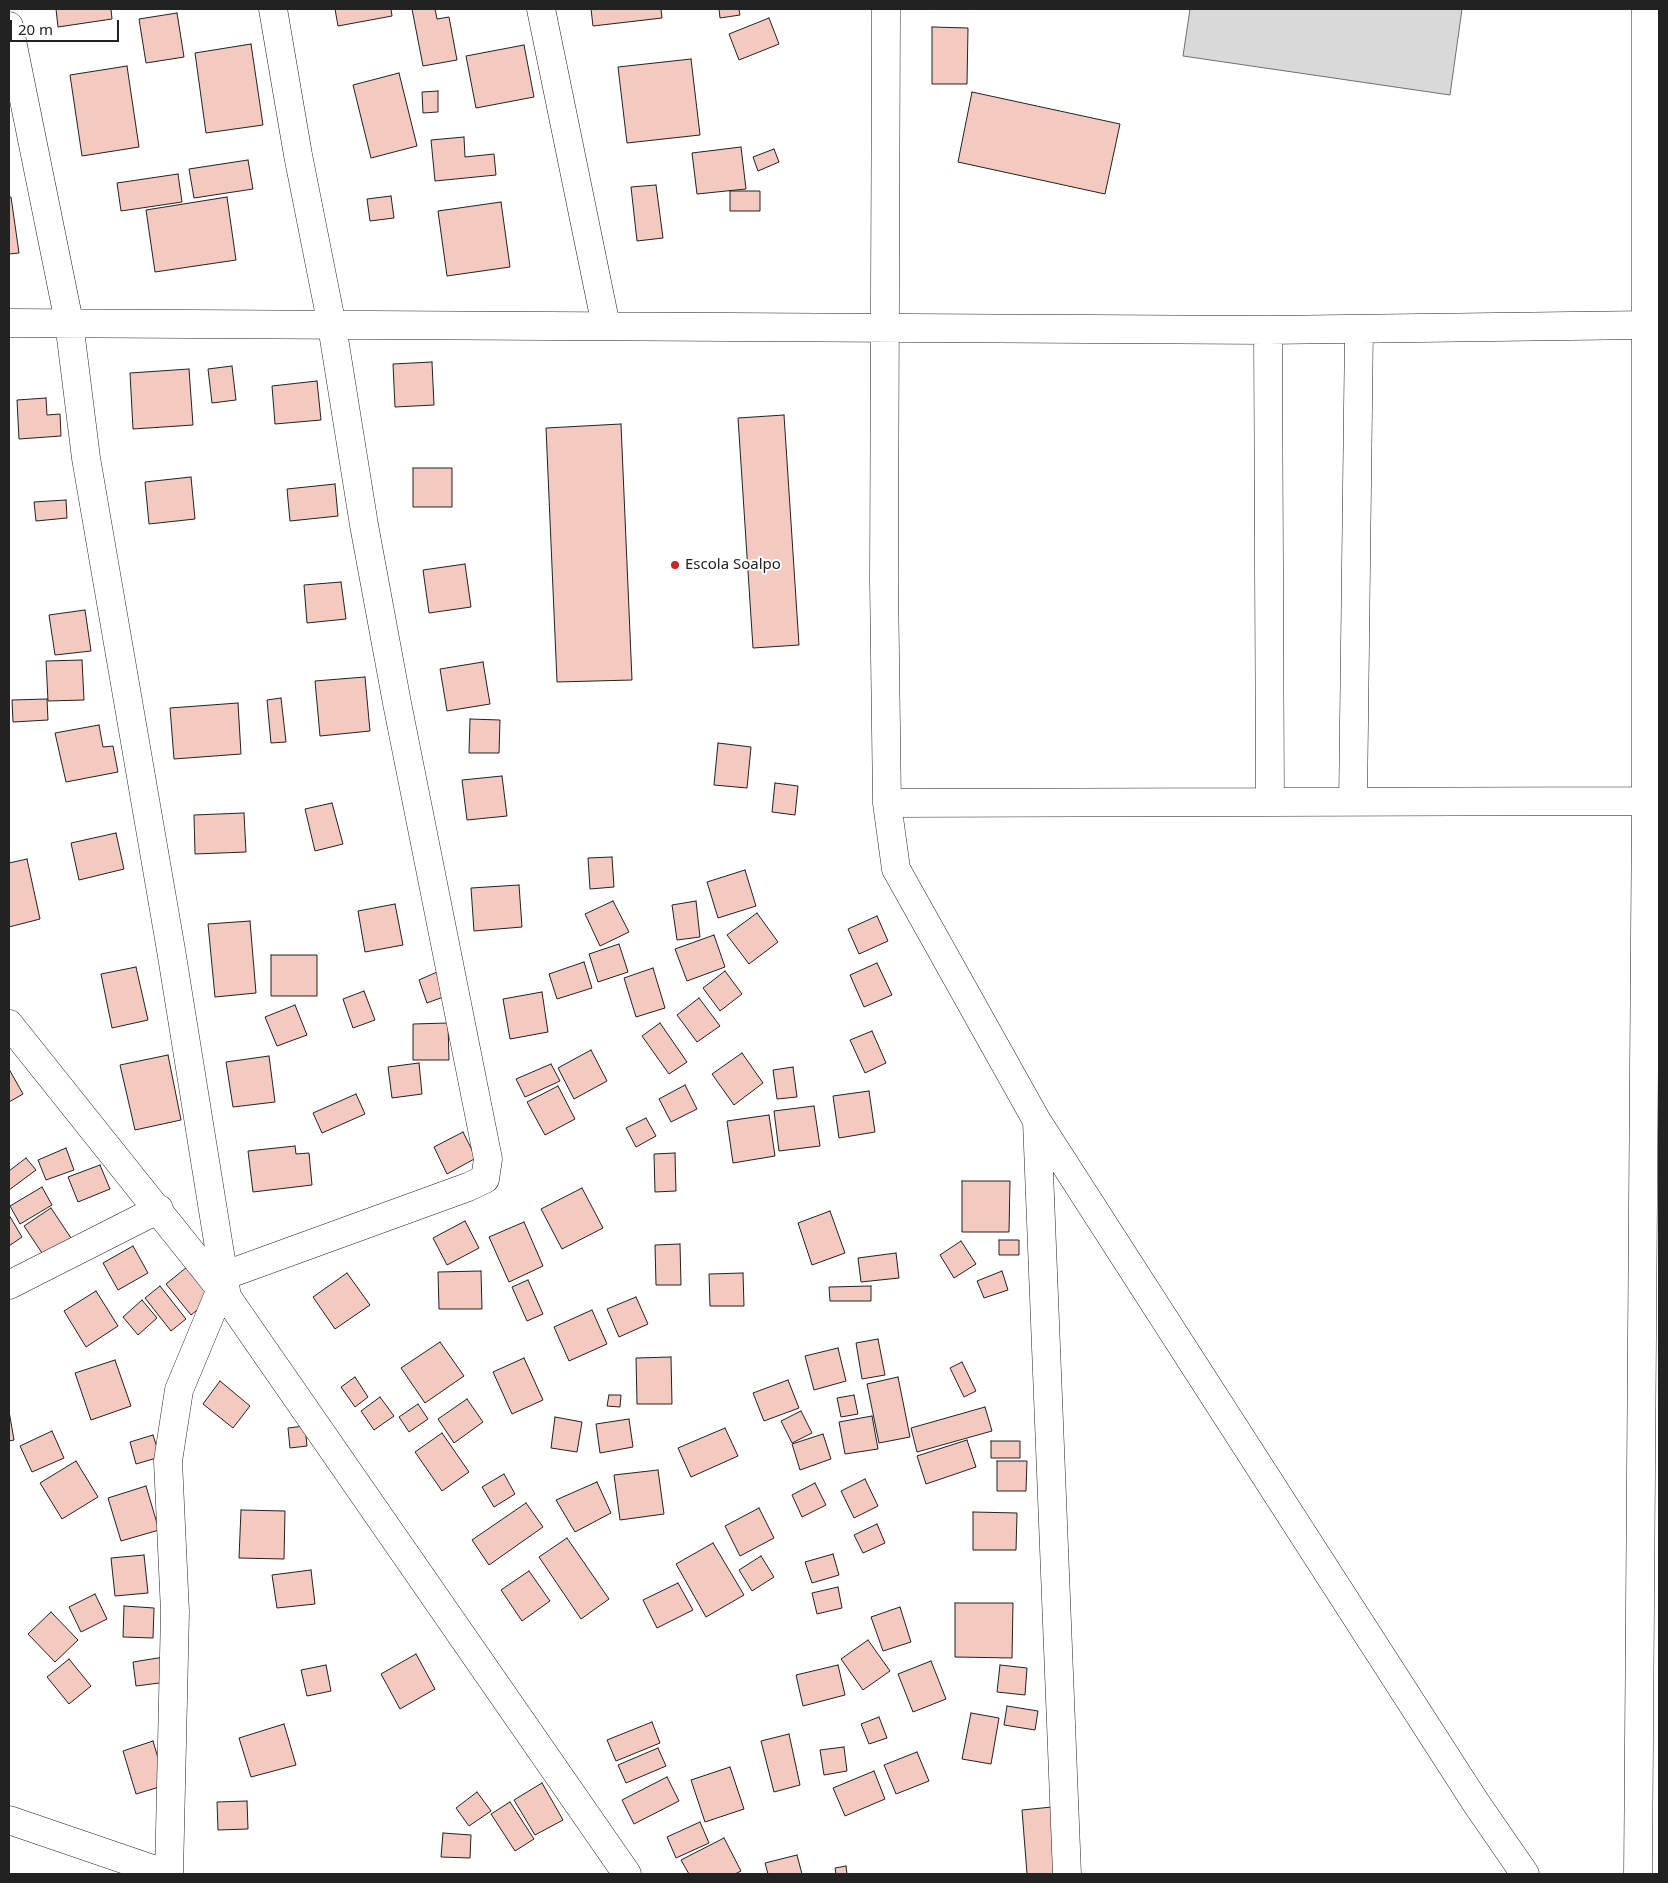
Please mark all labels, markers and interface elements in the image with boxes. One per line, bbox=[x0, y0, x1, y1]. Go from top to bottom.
scale bar bbox=[12, 10, 121, 42]
text: 20 m bbox=[18, 19, 53, 39]
place label: Escola Soalpo bbox=[685, 556, 781, 574]
marker: Escola Soalpo bbox=[669, 559, 681, 571]

